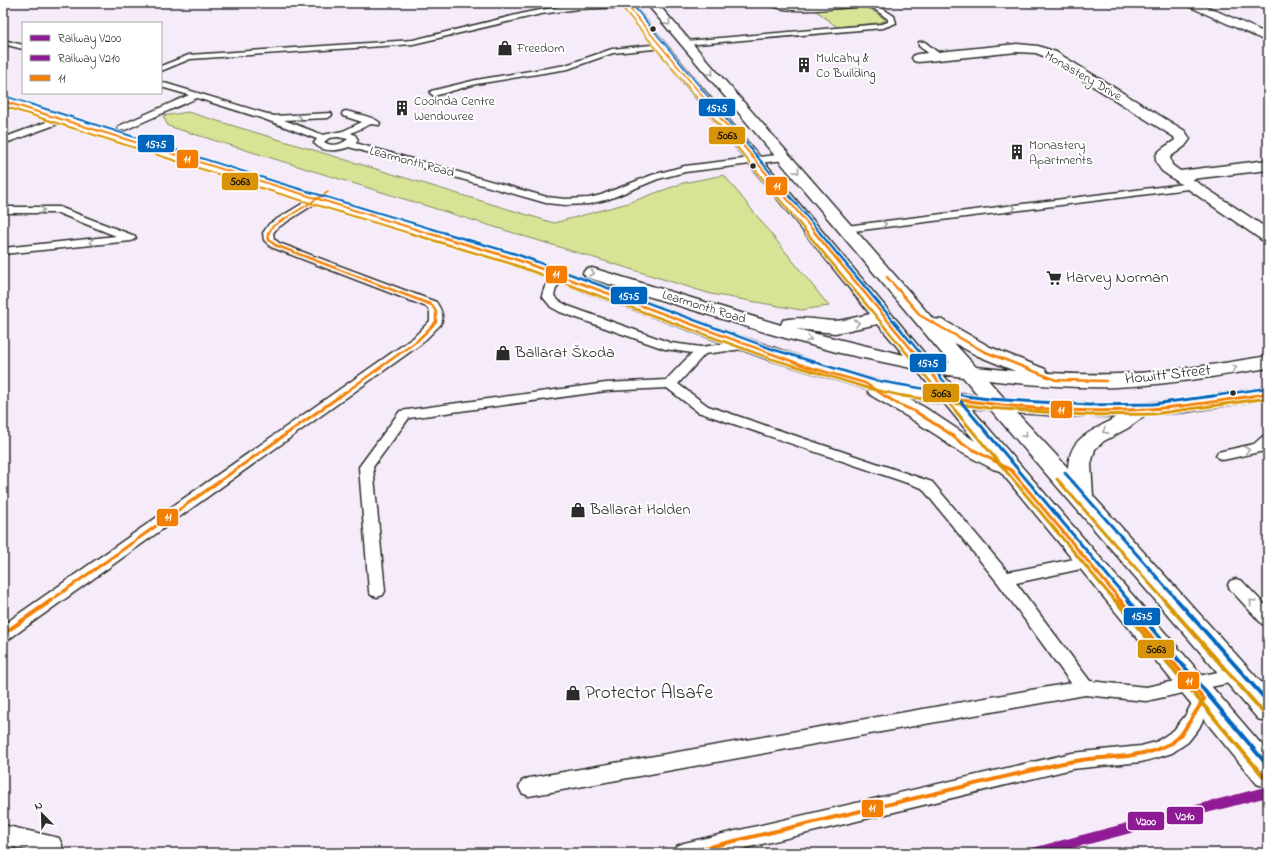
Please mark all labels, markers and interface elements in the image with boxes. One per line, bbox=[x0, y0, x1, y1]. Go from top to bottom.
one-way arrow bbox=[664, 19, 671, 26]
legend bbox=[22, 22, 162, 94]
unlabelled marker bbox=[648, 24, 658, 34]
text: Railway V200 bbox=[58, 30, 121, 49]
shop icon: Freedom bbox=[496, 39, 514, 57]
place label: Freedom bbox=[516, 39, 564, 58]
street label: Monastery Drive bbox=[1040, 46, 1125, 107]
place label: Mulcahy & Co Building bbox=[816, 49, 876, 84]
text: Railway V210 bbox=[58, 50, 120, 69]
building icon: Mulcahy & Co Building bbox=[795, 56, 813, 74]
one-way arrow bbox=[707, 68, 714, 76]
text: 11 bbox=[58, 70, 66, 88]
place label: Cooinda Centre Wendouree bbox=[414, 92, 495, 126]
line badge: 1575 bbox=[698, 98, 736, 117]
building icon: Cooinda Centre Wendouree bbox=[393, 99, 411, 117]
text: 1575 bbox=[707, 101, 728, 117]
one-way arrow bbox=[296, 113, 302, 122]
line badge: 5063 bbox=[708, 126, 746, 145]
text: 5063 bbox=[717, 128, 738, 144]
line badge: 1575 bbox=[137, 134, 175, 153]
place label: Monastery Apartments bbox=[1029, 136, 1093, 170]
text: 1575 bbox=[146, 137, 167, 153]
street label: Learmonth Road bbox=[368, 142, 457, 183]
building icon: Monastery Apartments bbox=[1008, 143, 1026, 161]
line badge: 11 bbox=[176, 149, 199, 169]
text: 11 bbox=[184, 152, 191, 168]
unlabelled marker bbox=[748, 161, 758, 171]
one-way arrow bbox=[792, 167, 799, 174]
line badge: 5063 bbox=[221, 172, 259, 191]
text: 5063 bbox=[230, 174, 251, 190]
line badge: 11 bbox=[765, 176, 788, 196]
text: 11 bbox=[774, 179, 781, 195]
one-way arrow bbox=[1010, 204, 1016, 213]
one-way arrow bbox=[39, 206, 45, 214]
one-way arrow bbox=[881, 220, 887, 229]
one-way arrow bbox=[89, 237, 95, 246]
line badge: 11 bbox=[545, 265, 568, 284]
place label: Harvey Norman bbox=[1066, 266, 1169, 290]
text: 11 bbox=[553, 267, 560, 283]
one-way arrow bbox=[589, 268, 596, 277]
supermarket icon: Harvey Norman bbox=[1045, 269, 1063, 287]
street label: Learmonth Road bbox=[660, 285, 749, 329]
line badge: 1575 bbox=[610, 286, 648, 305]
text: 1575 bbox=[619, 289, 640, 305]
one-way arrow bbox=[853, 319, 860, 328]
one-way arrow bbox=[805, 334, 812, 343]
place label: Ballarat Škoda bbox=[514, 341, 615, 365]
shop icon: Ballarat Škoda bbox=[494, 344, 512, 362]
line badge: 1575 bbox=[909, 353, 947, 373]
text: 1575 bbox=[918, 356, 939, 372]
street label: Howitt Street bbox=[1124, 359, 1213, 391]
one-way arrow bbox=[1231, 364, 1237, 373]
line badge: 5063 bbox=[922, 383, 960, 403]
text: 5063 bbox=[931, 386, 952, 402]
unlabelled marker bbox=[1228, 388, 1238, 398]
line badge: 11 bbox=[1050, 400, 1073, 419]
text: 11 bbox=[1058, 403, 1065, 419]
one-way arrow bbox=[1102, 426, 1109, 433]
one-way arrow bbox=[1021, 430, 1028, 438]
one-way arrow bbox=[1244, 447, 1250, 455]
place label: Ballarat Holden bbox=[589, 498, 690, 522]
shop icon: Ballarat Holden bbox=[569, 501, 587, 519]
line badge: 11 bbox=[156, 508, 179, 527]
text: 11 bbox=[165, 510, 172, 526]
one-way arrow bbox=[1249, 599, 1257, 607]
line badge: 1575 bbox=[1123, 607, 1161, 626]
text: 1575 bbox=[1132, 609, 1153, 625]
line badge: 5063 bbox=[1137, 639, 1175, 659]
text: 5063 bbox=[1146, 642, 1167, 658]
line badge: 11 bbox=[1177, 671, 1200, 690]
text: 11 bbox=[1186, 674, 1193, 690]
place label: Protector Alsafe bbox=[585, 680, 714, 707]
shop icon: Protector Alsafe bbox=[564, 684, 582, 702]
north arrow bbox=[22, 794, 62, 834]
text: N bbox=[32, 797, 45, 815]
line badge: 11 bbox=[861, 799, 884, 818]
text: 11 bbox=[869, 801, 876, 817]
line badge: V210 bbox=[1166, 806, 1204, 825]
text: V210 bbox=[1175, 809, 1195, 825]
line badge: V200 bbox=[1127, 811, 1165, 831]
text: V200 bbox=[1135, 814, 1156, 830]

